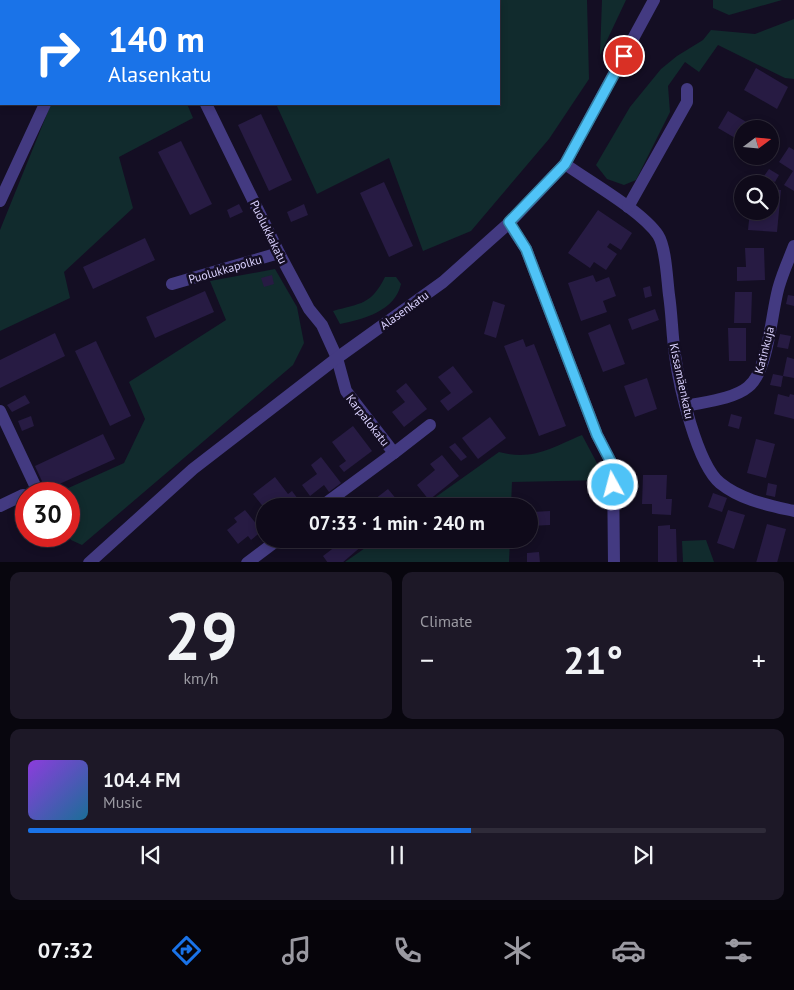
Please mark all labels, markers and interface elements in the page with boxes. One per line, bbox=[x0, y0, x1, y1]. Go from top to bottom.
text: 140 m bbox=[108, 16, 205, 62]
icon: right bbox=[25, 20, 90, 85]
pin bbox=[603, 35, 645, 77]
icon: arrive bbox=[610, 42, 638, 70]
text: Alasenkatu bbox=[108, 60, 211, 88]
north arrow bbox=[734, 120, 779, 165]
map controls bbox=[734, 120, 779, 220]
button: search bbox=[734, 175, 779, 220]
street label: Puolukkakatu bbox=[247, 198, 291, 266]
street label: Puolukkapolku bbox=[187, 251, 263, 287]
street label: Alasenkatu bbox=[377, 287, 431, 333]
street label: Katinkuja bbox=[751, 325, 777, 375]
street label: Kissamäenkatu bbox=[667, 342, 697, 420]
street label: Karpalokatu bbox=[343, 391, 393, 449]
position arrow bbox=[586, 458, 638, 510]
speed limit sign: 30 bbox=[15, 482, 80, 547]
text: 07:33 · 1 min · 240 m bbox=[309, 511, 485, 535]
text: 29 bbox=[164, 593, 238, 677]
text: Climate bbox=[420, 611, 472, 631]
text: 21° bbox=[563, 635, 623, 684]
text: − bbox=[420, 641, 434, 678]
text: + bbox=[752, 641, 766, 678]
text: km/h bbox=[183, 668, 219, 688]
text: 104.4 FM bbox=[103, 768, 180, 792]
text: Music bbox=[103, 792, 143, 812]
icon: previous bbox=[137, 841, 165, 869]
icon: pause bbox=[383, 841, 411, 869]
icon: next bbox=[629, 841, 657, 869]
icon: directions bbox=[169, 933, 204, 968]
icon: music bbox=[279, 933, 314, 968]
icon: phone bbox=[390, 933, 425, 968]
icon: climate bbox=[500, 933, 535, 968]
icon: car bbox=[611, 933, 646, 968]
icon: filters bbox=[721, 933, 756, 968]
text: 07:32 bbox=[38, 936, 94, 964]

